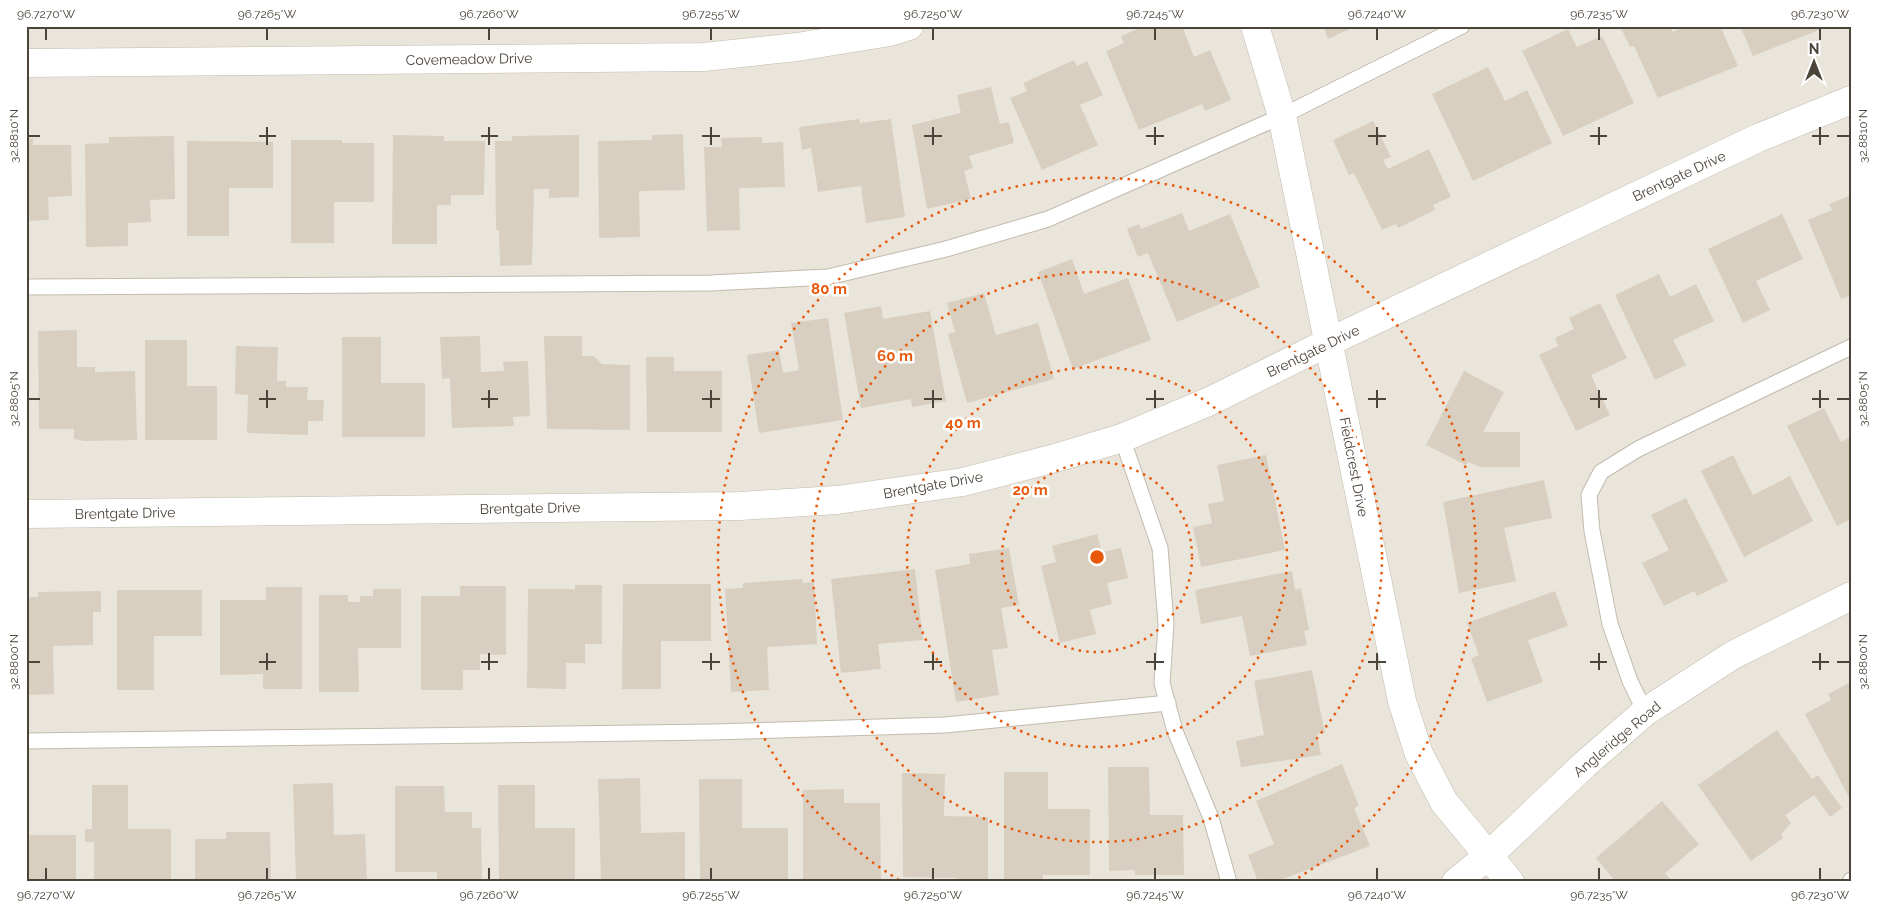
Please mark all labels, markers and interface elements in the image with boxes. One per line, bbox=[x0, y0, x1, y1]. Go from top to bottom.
text: 96.7270°W bbox=[17, 7, 76, 21]
text: 96.7265°W bbox=[238, 7, 297, 21]
text: 96.7260°W bbox=[460, 7, 519, 21]
text: 96.7255°W bbox=[682, 7, 740, 21]
text: 96.7250°W bbox=[904, 7, 963, 21]
text: 96.7245°W bbox=[1126, 7, 1184, 21]
text: 96.7240°W bbox=[1348, 7, 1407, 21]
text: 96.7235°W bbox=[1570, 7, 1628, 21]
text: 96.7230°W bbox=[1791, 7, 1850, 21]
north arrow bbox=[1790, 38, 1840, 88]
text: N bbox=[1809, 41, 1819, 57]
street label: Covemeadow Drive bbox=[406, 50, 532, 68]
text: 32.8810°N bbox=[7, 109, 21, 163]
text: 32.8810°N bbox=[1856, 109, 1870, 163]
street label: Brentgate Drive bbox=[1630, 147, 1728, 205]
text: 80 m bbox=[811, 280, 847, 298]
street label: Brentgate Drive bbox=[1264, 322, 1362, 380]
text: 60 m bbox=[877, 347, 913, 365]
text: 32.8805°N bbox=[7, 371, 21, 427]
text: 32.8805°N bbox=[1856, 371, 1870, 427]
text: 40 m bbox=[945, 414, 981, 432]
street label: Fieldcrest Drive bbox=[1337, 416, 1371, 518]
street label: Brentgate Drive bbox=[882, 468, 984, 502]
text: 20 m bbox=[1012, 481, 1048, 499]
street label: Brentgate Drive bbox=[479, 499, 581, 517]
street label: Brentgate Drive bbox=[74, 504, 176, 522]
centre of rings bbox=[1088, 548, 1106, 566]
text: 32.8800°N bbox=[7, 634, 21, 690]
text: 32.8800°N bbox=[1856, 634, 1870, 690]
street label: Angleridge Road bbox=[1570, 698, 1664, 780]
text: 96.7270°W bbox=[17, 888, 76, 902]
text: 96.7265°W bbox=[238, 888, 297, 902]
text: 96.7260°W bbox=[460, 888, 519, 902]
text: 96.7255°W bbox=[682, 888, 740, 902]
text: 96.7250°W bbox=[904, 888, 963, 902]
text: 96.7245°W bbox=[1126, 888, 1184, 902]
text: 96.7240°W bbox=[1348, 888, 1407, 902]
text: 96.7235°W bbox=[1570, 888, 1628, 902]
text: 96.7230°W bbox=[1791, 888, 1850, 902]

